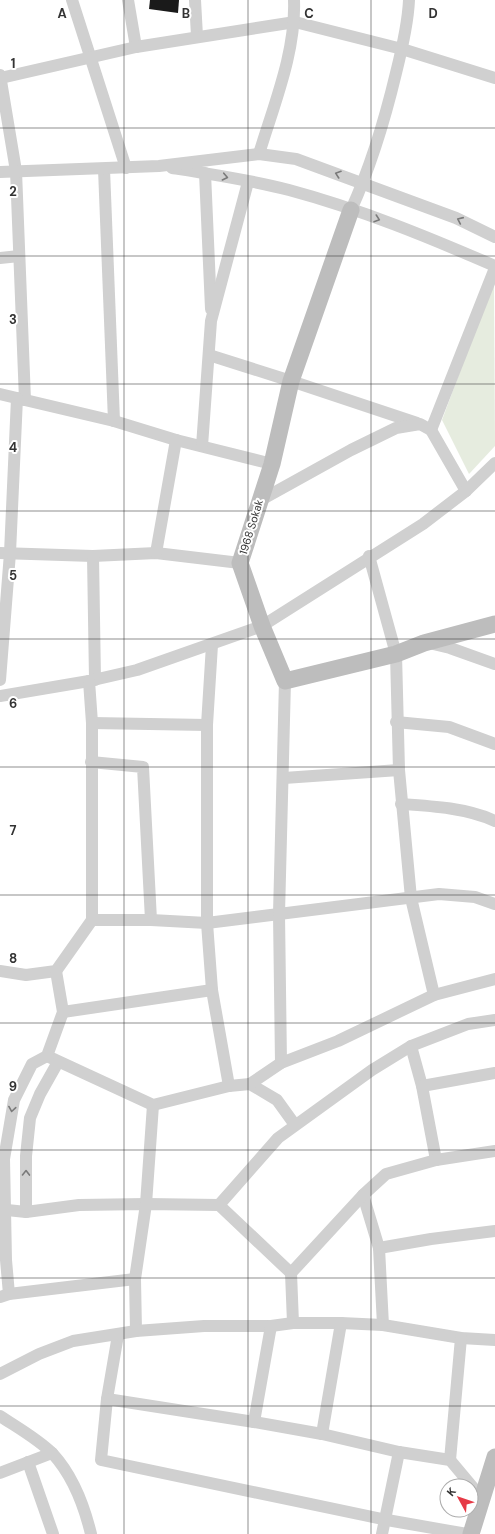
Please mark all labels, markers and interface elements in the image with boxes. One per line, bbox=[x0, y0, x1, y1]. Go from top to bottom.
text: A bbox=[57, 5, 67, 22]
text: B bbox=[182, 5, 190, 22]
text: C bbox=[304, 5, 314, 22]
text: D bbox=[428, 5, 438, 22]
text: 1 bbox=[11, 55, 15, 72]
one-way arrow bbox=[335, 170, 342, 179]
one-way arrow bbox=[222, 172, 228, 180]
text: 2 bbox=[9, 183, 17, 200]
one-way arrow bbox=[374, 214, 381, 222]
one-way arrow bbox=[456, 217, 464, 225]
text: 3 bbox=[9, 311, 17, 328]
text: 4 bbox=[9, 439, 17, 456]
street label: 1968 Sokak bbox=[236, 497, 266, 556]
text: 5 bbox=[9, 567, 17, 584]
text: 6 bbox=[9, 695, 17, 712]
text: 7 bbox=[10, 822, 17, 839]
text: 8 bbox=[9, 950, 17, 967]
text: 9 bbox=[9, 1078, 17, 1095]
one-way arrow bbox=[8, 1106, 17, 1112]
one-way arrow bbox=[22, 1170, 30, 1176]
north arrow bbox=[439, 1478, 479, 1518]
text: K bbox=[444, 1484, 459, 1499]

